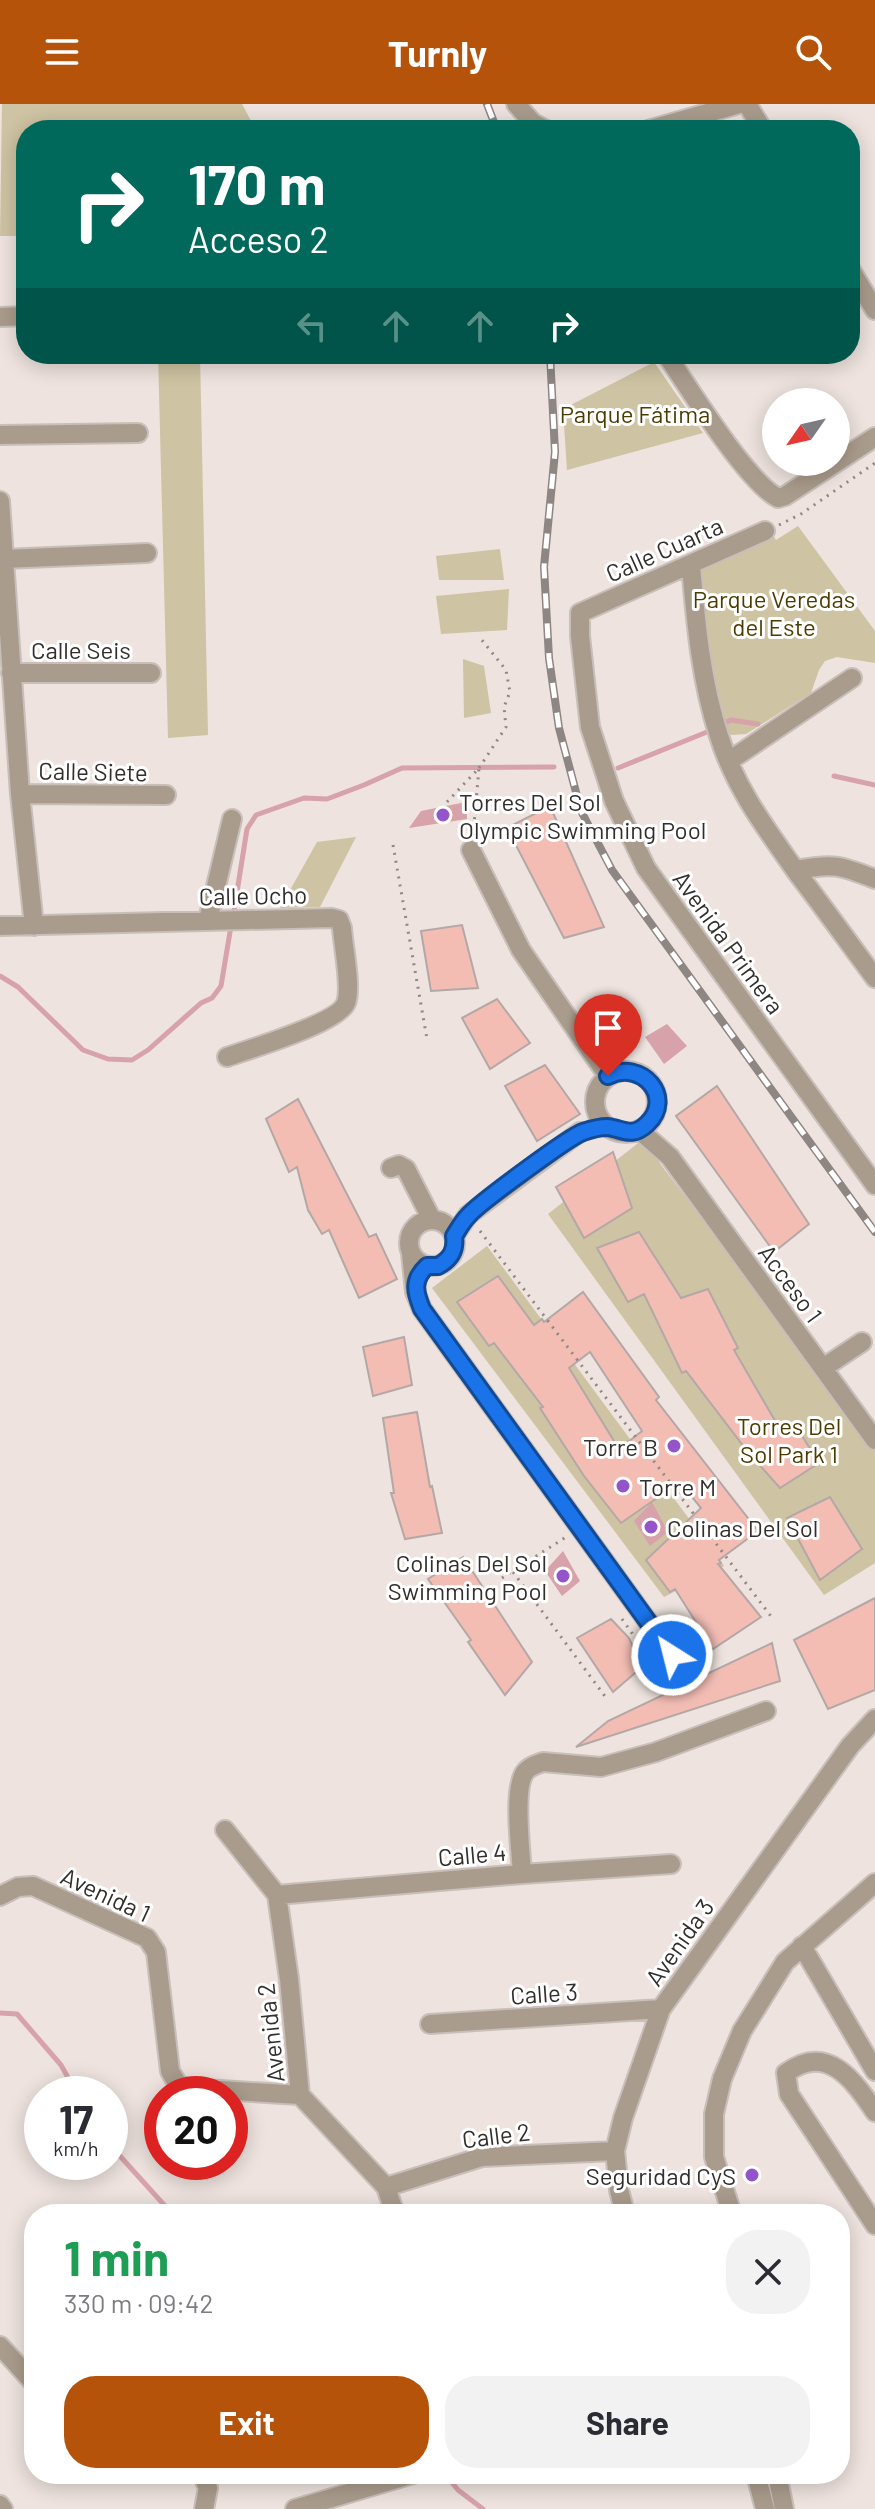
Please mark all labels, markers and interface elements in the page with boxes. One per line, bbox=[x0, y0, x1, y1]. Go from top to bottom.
icon: menu bbox=[40, 30, 84, 74]
icon: search bbox=[791, 30, 835, 74]
text: Turnly bbox=[388, 31, 487, 74]
text: 170 m bbox=[188, 149, 325, 216]
icon: right bbox=[56, 152, 160, 256]
text: Acceso 2 bbox=[188, 217, 329, 260]
icon: left bbox=[290, 304, 334, 348]
icon: ahead bbox=[374, 304, 418, 348]
icon: ahead bbox=[458, 304, 502, 348]
icon: right bbox=[542, 304, 586, 348]
north arrow bbox=[762, 388, 850, 476]
map controls bbox=[762, 388, 850, 476]
park label: Parque Fátima bbox=[560, 399, 710, 428]
street label: Calle Cuarta bbox=[601, 510, 727, 588]
park label: Parque Veredas del Este bbox=[693, 584, 855, 641]
street label: Calle Seis bbox=[31, 635, 131, 664]
street label: Calle Siete bbox=[38, 756, 148, 786]
place label: Torres Del Sol Olympic Swimming Pool bbox=[459, 787, 706, 844]
marker: Torres Del Sol Olympic Swimming Pool bbox=[434, 806, 452, 824]
street label: Avenida Primera bbox=[667, 865, 791, 1019]
street label: Calle Ocho bbox=[198, 880, 308, 910]
pin bbox=[574, 994, 642, 1076]
icon: arrive bbox=[586, 1006, 630, 1050]
street label: Acceso 1 bbox=[753, 1238, 829, 1328]
park label: Torres Del Sol Park 1 bbox=[737, 1411, 841, 1468]
place label: Torre B bbox=[583, 1432, 658, 1461]
marker: Torre B bbox=[665, 1437, 683, 1455]
place label: Torre M bbox=[639, 1472, 716, 1501]
marker: Torre M bbox=[614, 1477, 632, 1495]
place label: Colinas Del Sol bbox=[667, 1513, 818, 1542]
marker: Colinas Del Sol bbox=[642, 1518, 660, 1536]
place label: Colinas Del Sol Swimming Pool bbox=[388, 1548, 547, 1605]
marker: Colinas Del Sol Swimming Pool bbox=[554, 1567, 572, 1585]
position arrow bbox=[630, 1613, 714, 1697]
street label: Calle 4 bbox=[437, 1837, 507, 1871]
street label: Avenida 1 bbox=[57, 1861, 155, 1927]
street label: Avenida 3 bbox=[639, 1893, 719, 1991]
street label: Calle 3 bbox=[509, 1976, 579, 2010]
street label: Avenida 2 bbox=[250, 1982, 290, 2084]
speed limit sign: 20 bbox=[144, 2076, 248, 2180]
text: 17 bbox=[59, 2094, 93, 2142]
street label: Calle 2 bbox=[460, 2116, 532, 2154]
text: km/h bbox=[53, 2136, 99, 2160]
place label: Seguridad CyS bbox=[586, 2161, 736, 2190]
marker: Seguridad CyS bbox=[743, 2166, 761, 2184]
text: 1 min bbox=[64, 2228, 169, 2286]
button: close bbox=[726, 2230, 810, 2314]
text: 330 m · 09:42 bbox=[64, 2287, 213, 2318]
button: Exit bbox=[64, 2376, 429, 2468]
button: Share bbox=[445, 2376, 810, 2468]

